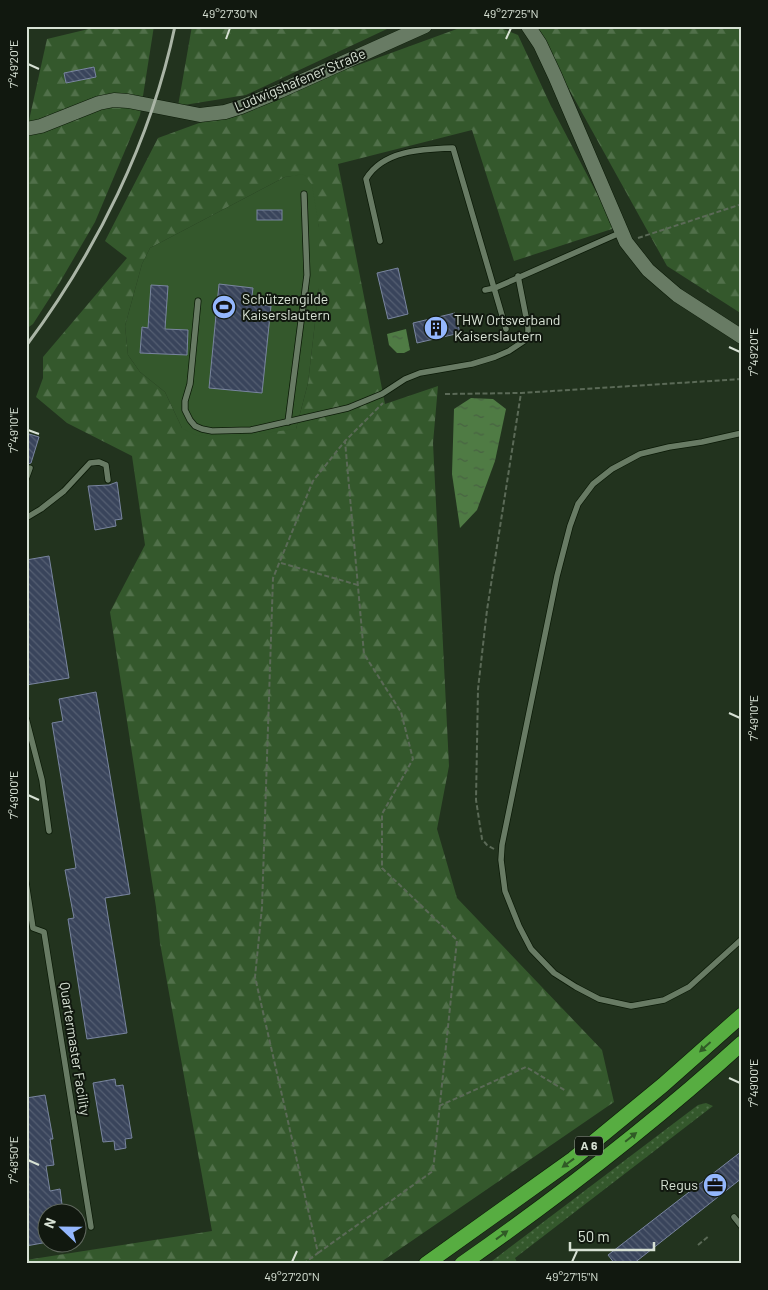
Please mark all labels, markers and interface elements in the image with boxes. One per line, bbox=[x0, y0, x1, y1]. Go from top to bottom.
text: 49°27'30"N bbox=[202, 6, 258, 20]
text: 49°27'25"N bbox=[484, 6, 539, 20]
text: 7°49'20"E bbox=[6, 40, 20, 88]
street label: Ludwigshafener Straße bbox=[232, 44, 368, 115]
place label: Schützengilde Kaiserslautern bbox=[242, 290, 330, 323]
sports icon: Schützengilde Kaiserslautern bbox=[211, 294, 237, 320]
place label: THW Ortsverband Kaiserslautern bbox=[454, 311, 560, 344]
building icon: THW Ortsverband Kaiserslautern bbox=[423, 315, 449, 341]
text: 7°49'20"E bbox=[746, 328, 760, 376]
text: 7°49'10"E bbox=[6, 407, 20, 453]
text: 7°49'10"E bbox=[746, 695, 760, 741]
text: 7°49'00"E bbox=[6, 771, 20, 819]
street label: Quartermaster Facility bbox=[57, 981, 95, 1117]
one-way arrow bbox=[700, 1041, 712, 1053]
text: 7°49'00"E bbox=[746, 1059, 760, 1107]
one-way arrow bbox=[624, 1131, 637, 1142]
text: 7°48'50"E bbox=[6, 1136, 20, 1184]
road number: A 6 bbox=[575, 1136, 603, 1156]
one-way arrow bbox=[561, 1158, 574, 1168]
office icon: Regus bbox=[702, 1172, 728, 1198]
place label: Regus bbox=[660, 1176, 698, 1193]
north arrow bbox=[38, 1202, 88, 1252]
text: N bbox=[40, 1215, 59, 1230]
scale bar bbox=[570, 1220, 654, 1252]
text: 50 m bbox=[578, 1227, 610, 1245]
one-way arrow bbox=[495, 1230, 509, 1240]
text: 49°27'20"N bbox=[264, 1269, 320, 1283]
text: 49°27'15"N bbox=[546, 1269, 598, 1283]

